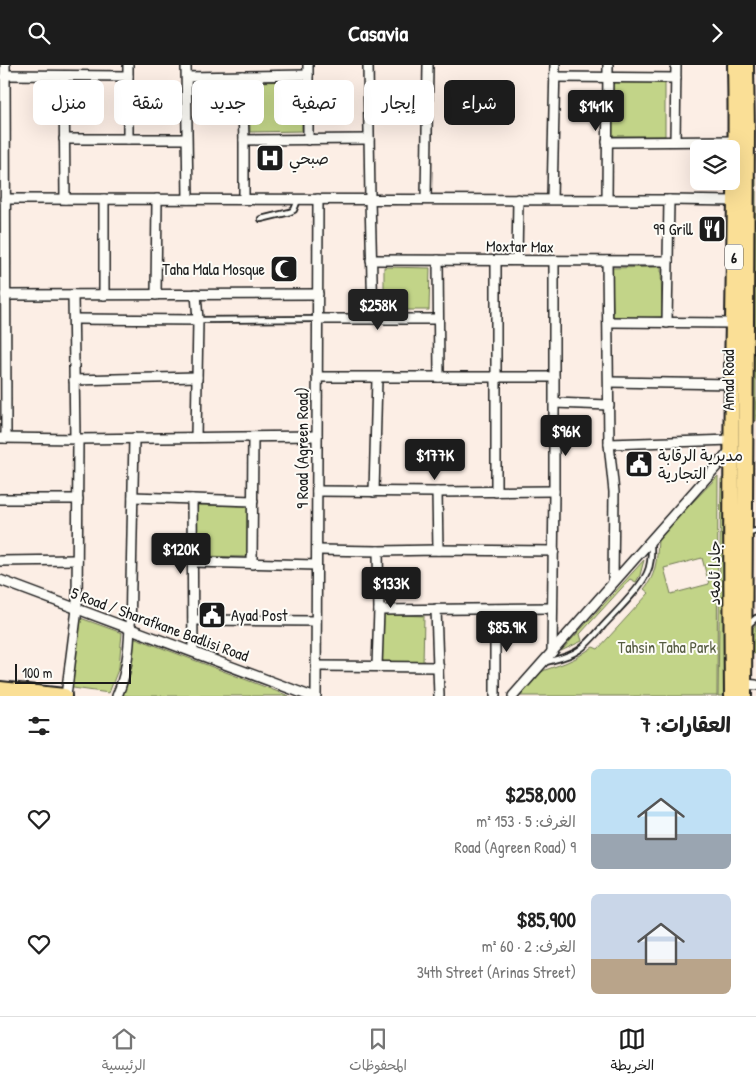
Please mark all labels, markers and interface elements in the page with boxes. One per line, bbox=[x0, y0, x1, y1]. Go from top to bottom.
text: Casavia bbox=[348, 18, 408, 48]
icon: search bbox=[25, 19, 53, 47]
icon: forward bbox=[703, 19, 731, 47]
chip: منزل bbox=[33, 80, 104, 125]
chip: شقة bbox=[114, 80, 182, 125]
chip: جديد bbox=[192, 80, 264, 125]
chip: تصفية bbox=[274, 80, 354, 125]
chip: إيجار bbox=[364, 80, 434, 125]
chip: شراء bbox=[444, 80, 515, 125]
pin: $141K bbox=[561, 89, 631, 132]
text: $141K bbox=[579, 95, 613, 117]
map controls bbox=[690, 140, 740, 190]
button: layers bbox=[690, 140, 740, 190]
hospital icon: صبحي bbox=[255, 143, 285, 173]
place label: صبحي bbox=[289, 147, 329, 173]
restaurant icon: 99 Grill bbox=[697, 214, 727, 244]
place label: 99 Grill bbox=[653, 218, 693, 240]
street label: Moxtar Max bbox=[486, 234, 554, 258]
road number: 6 bbox=[725, 245, 743, 269]
mosque icon: Taha Mala Mosque bbox=[269, 254, 299, 284]
place label: Taha Mala Mosque bbox=[162, 258, 266, 280]
pin: $258K bbox=[343, 289, 413, 331]
text: $258K bbox=[359, 294, 397, 316]
street label: Amad Road bbox=[717, 349, 739, 411]
street label: 9 Road (Agreen Road) bbox=[291, 387, 313, 509]
pin: $96K bbox=[536, 415, 596, 457]
text: $96K bbox=[552, 420, 580, 442]
pin: $177K bbox=[400, 439, 470, 481]
text: $177K bbox=[416, 444, 454, 466]
place label: مديرية الرقابة التجارية bbox=[658, 444, 743, 484]
public building icon: مديرية الرقابة التجارية bbox=[624, 449, 654, 479]
pin: $120K bbox=[146, 533, 216, 575]
text: $120K bbox=[163, 538, 199, 560]
street label: جادا ئامەد bbox=[703, 540, 725, 606]
pin: $133K bbox=[356, 567, 426, 609]
text: $133K bbox=[373, 572, 409, 594]
street label: 5 Road / Sharafkane Badlisi Road bbox=[68, 582, 252, 666]
public building icon: Ayad Post bbox=[197, 600, 227, 630]
place label: Ayad Post bbox=[231, 604, 288, 626]
pin: $85.9K bbox=[466, 611, 548, 653]
text: $85.9K bbox=[487, 616, 527, 638]
park label: Tahsin Taha Park bbox=[618, 636, 717, 658]
scale bar bbox=[15, 661, 131, 684]
text: 100 m bbox=[22, 663, 52, 682]
text: العقارات: 7 bbox=[641, 710, 731, 739]
icon: filters bbox=[25, 712, 53, 740]
text: $258,000 bbox=[505, 780, 576, 809]
icon: home bbox=[631, 789, 691, 849]
icon: heart bbox=[25, 805, 53, 833]
text: الغرف: 5 · 153 m² bbox=[476, 810, 576, 832]
text: 9 Road (Agreen Road) bbox=[454, 836, 576, 858]
text: $85,900 bbox=[517, 905, 576, 934]
icon: home bbox=[631, 914, 691, 974]
icon: heart bbox=[25, 930, 53, 958]
text: الغرف: 2 · 60 m² bbox=[482, 935, 576, 957]
text: 34th Street (Arinas Street) bbox=[417, 961, 576, 983]
tab: الرئيسية bbox=[102, 1025, 146, 1078]
tab: المحفوظات bbox=[349, 1025, 407, 1078]
tab: الخريطة bbox=[611, 1025, 654, 1078]

